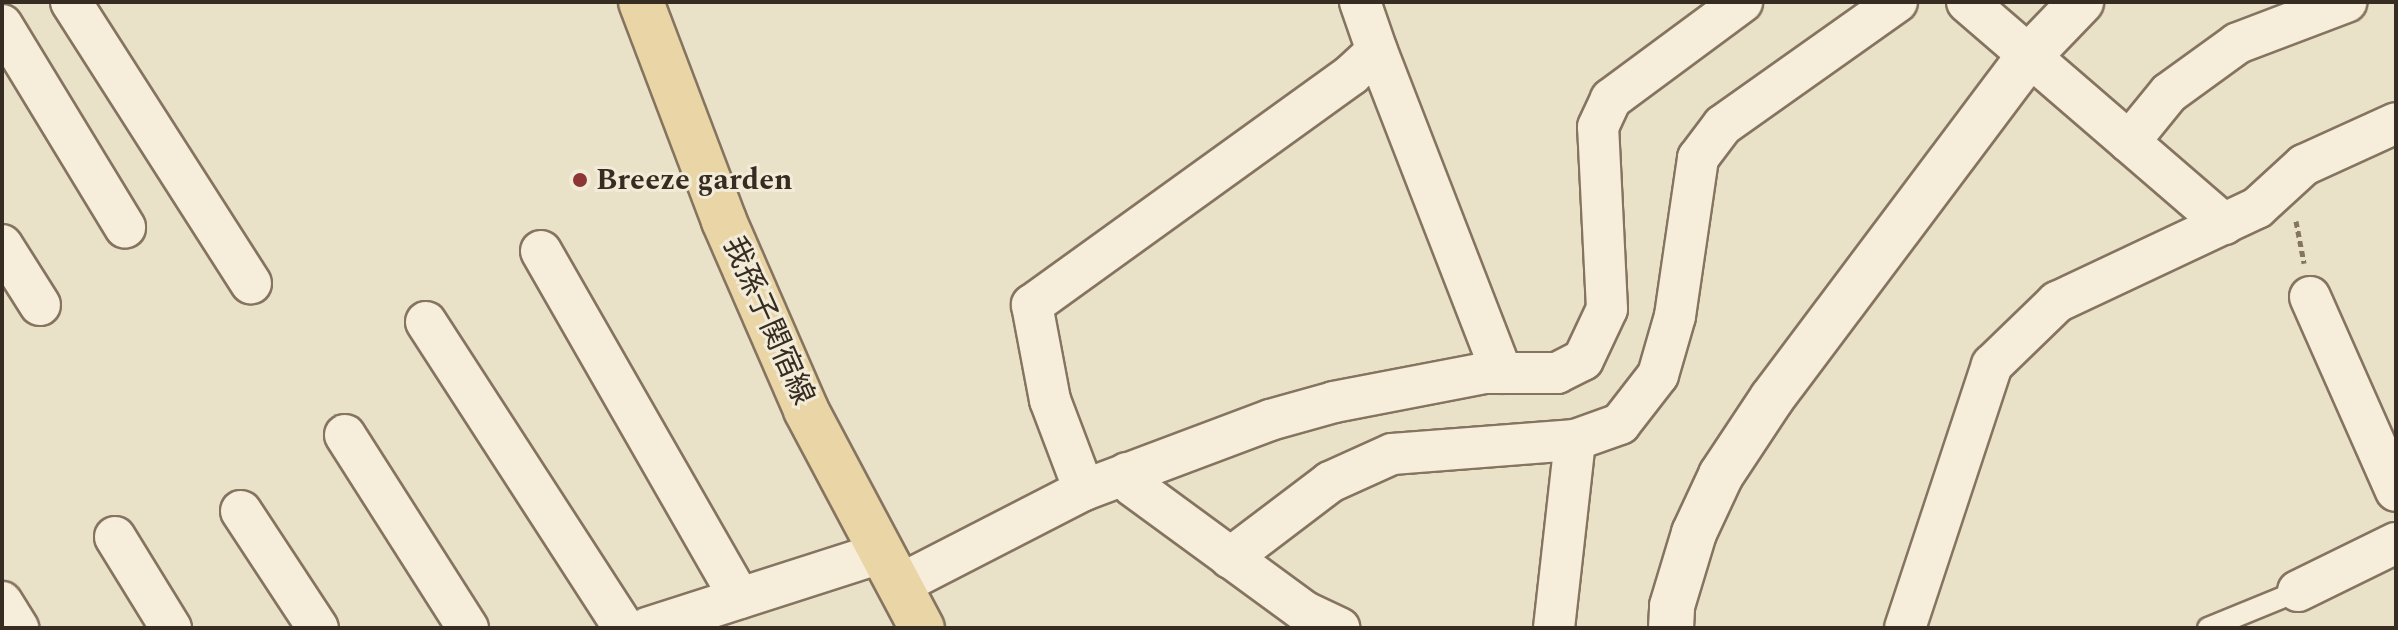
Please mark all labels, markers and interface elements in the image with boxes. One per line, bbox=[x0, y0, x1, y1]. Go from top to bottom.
place label: Breeze garden bbox=[596, 162, 793, 198]
marker: Breeze garden bbox=[571, 171, 589, 189]
street label: 我孫子関宿線 bbox=[715, 231, 821, 411]

